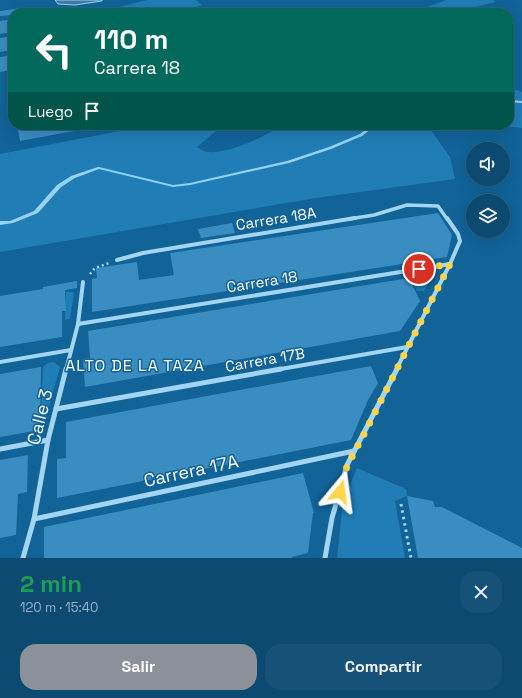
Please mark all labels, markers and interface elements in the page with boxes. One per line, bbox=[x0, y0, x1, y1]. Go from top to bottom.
text: 110 m bbox=[94, 21, 168, 57]
icon: left bbox=[28, 24, 80, 76]
text: Carrera 18 bbox=[94, 56, 180, 79]
icon: arrive bbox=[81, 100, 103, 122]
text: Luego bbox=[28, 102, 73, 121]
map controls bbox=[466, 142, 510, 238]
button: sound bbox=[466, 142, 510, 186]
button: layers bbox=[466, 194, 510, 238]
street label: Carrera 18A bbox=[234, 203, 318, 234]
pin bbox=[402, 252, 436, 286]
icon: arrive bbox=[408, 258, 430, 280]
street label: Carrera 18 bbox=[225, 267, 299, 296]
street label: Carrera 17B bbox=[224, 343, 306, 376]
district label: ALTO DE LA TAZA bbox=[65, 355, 205, 376]
street label: Calle 3 bbox=[21, 386, 58, 447]
street label: Carrera 17A bbox=[141, 449, 240, 492]
position arrow bbox=[319, 471, 361, 513]
text: 2 min bbox=[20, 568, 82, 599]
button: close bbox=[460, 571, 502, 613]
text: 120 m · 15:40 bbox=[20, 599, 98, 616]
button: Salir bbox=[20, 644, 257, 690]
button: Compartir bbox=[265, 644, 502, 690]

